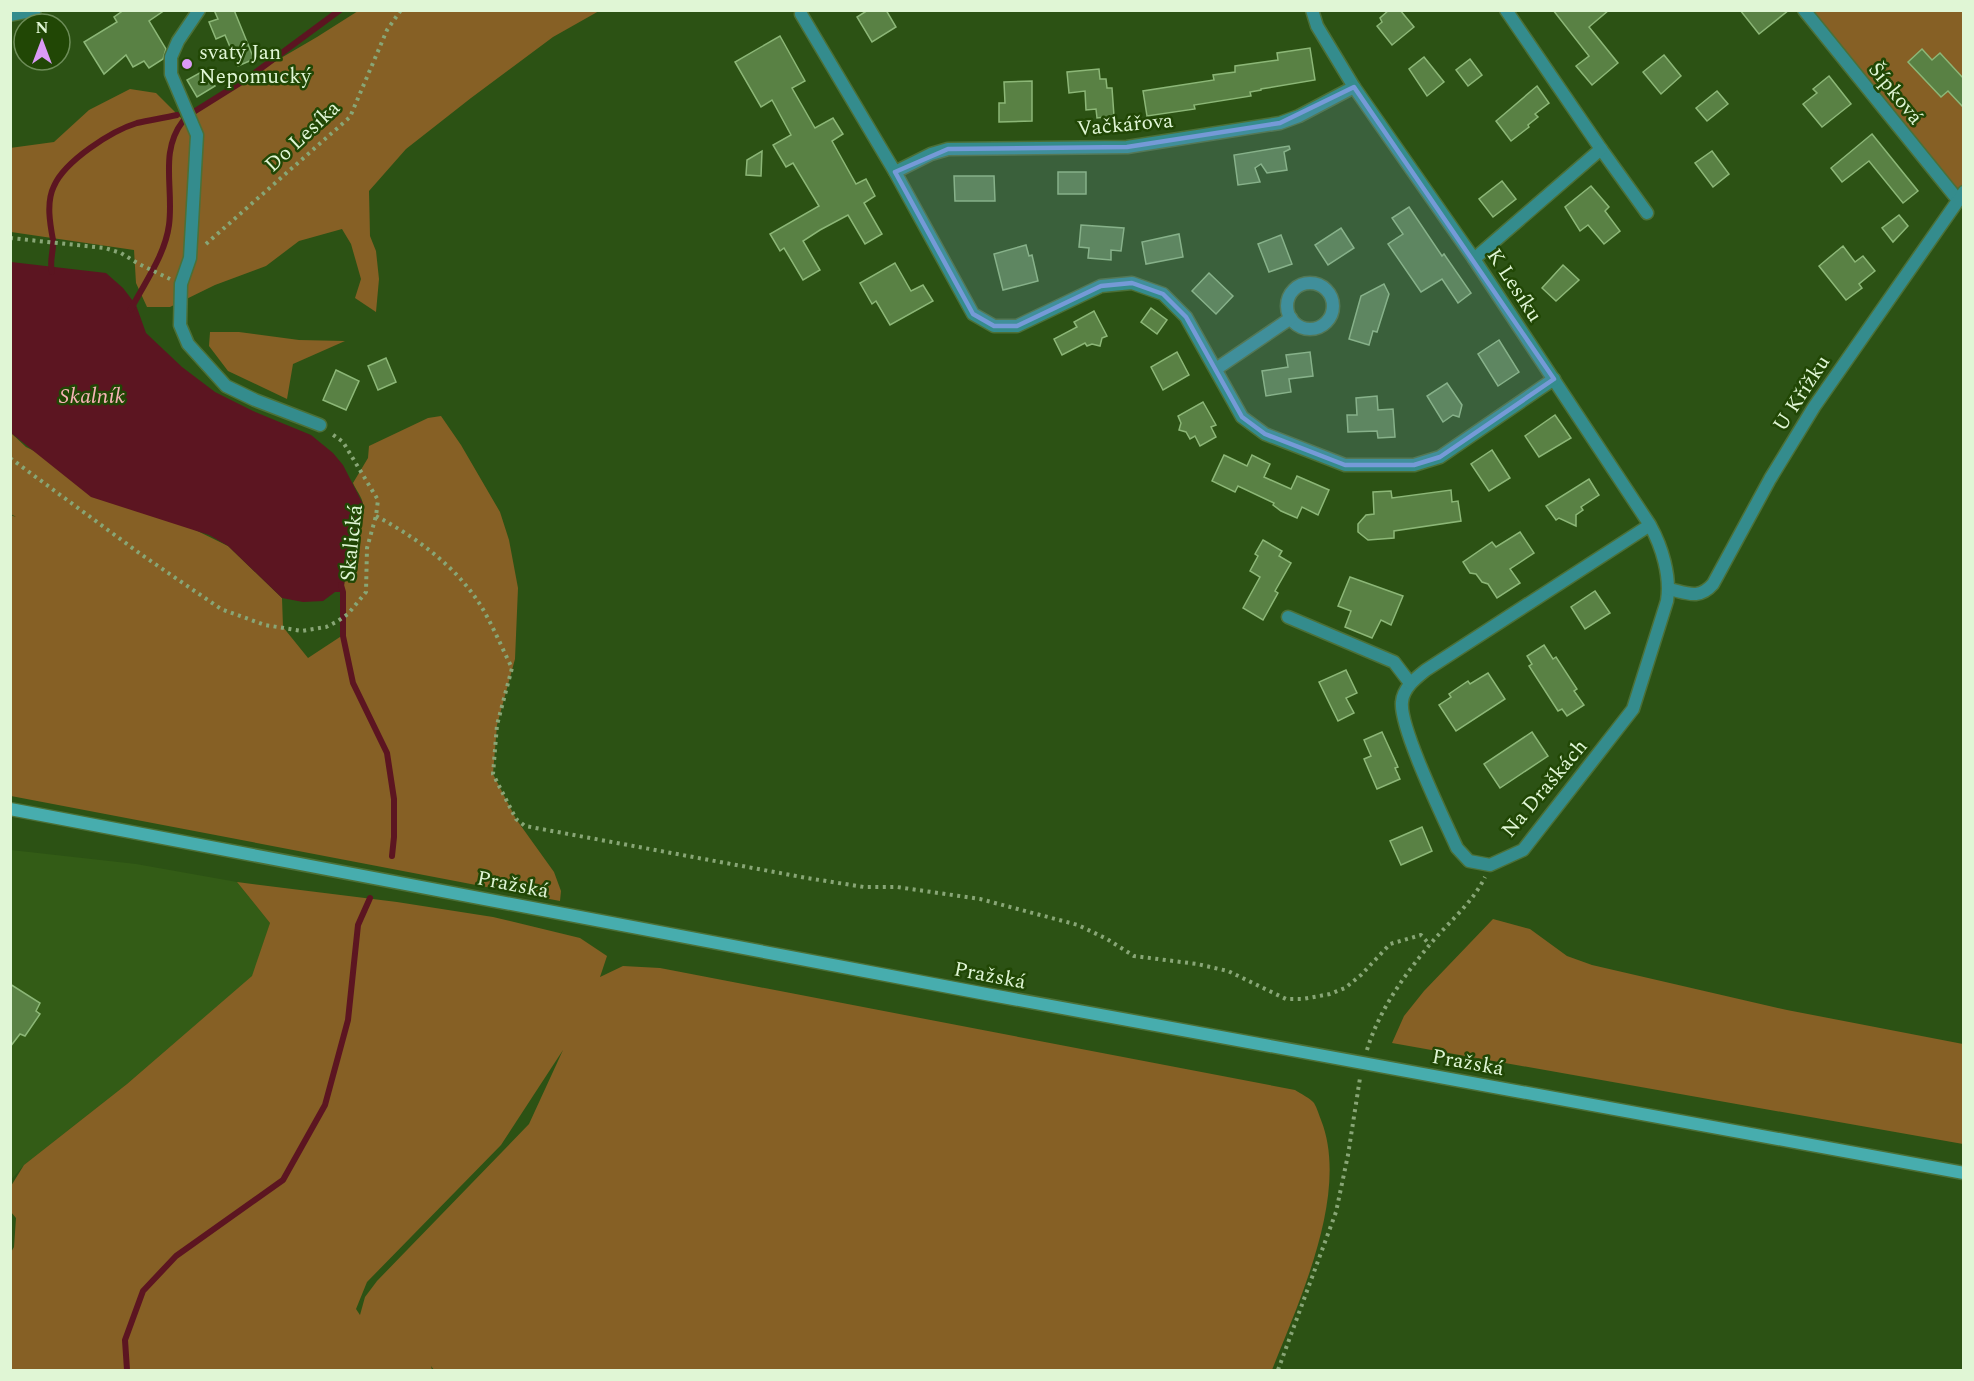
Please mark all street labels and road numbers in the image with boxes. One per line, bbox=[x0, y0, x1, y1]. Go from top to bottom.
street label: Šípková bbox=[1860, 55, 1931, 132]
street label: Do Lesíka bbox=[258, 93, 348, 180]
street label: Vačkářova bbox=[1076, 105, 1175, 145]
street label: K Lesíku bbox=[1478, 242, 1550, 329]
street label: U Křížku bbox=[1765, 349, 1839, 438]
street label: Skalická bbox=[332, 502, 372, 583]
street label: Na Draškách bbox=[1494, 732, 1596, 845]
street label: Pražská bbox=[474, 862, 552, 908]
street label: Pražská bbox=[951, 953, 1029, 999]
street label: Pražská bbox=[1429, 1041, 1507, 1085]

